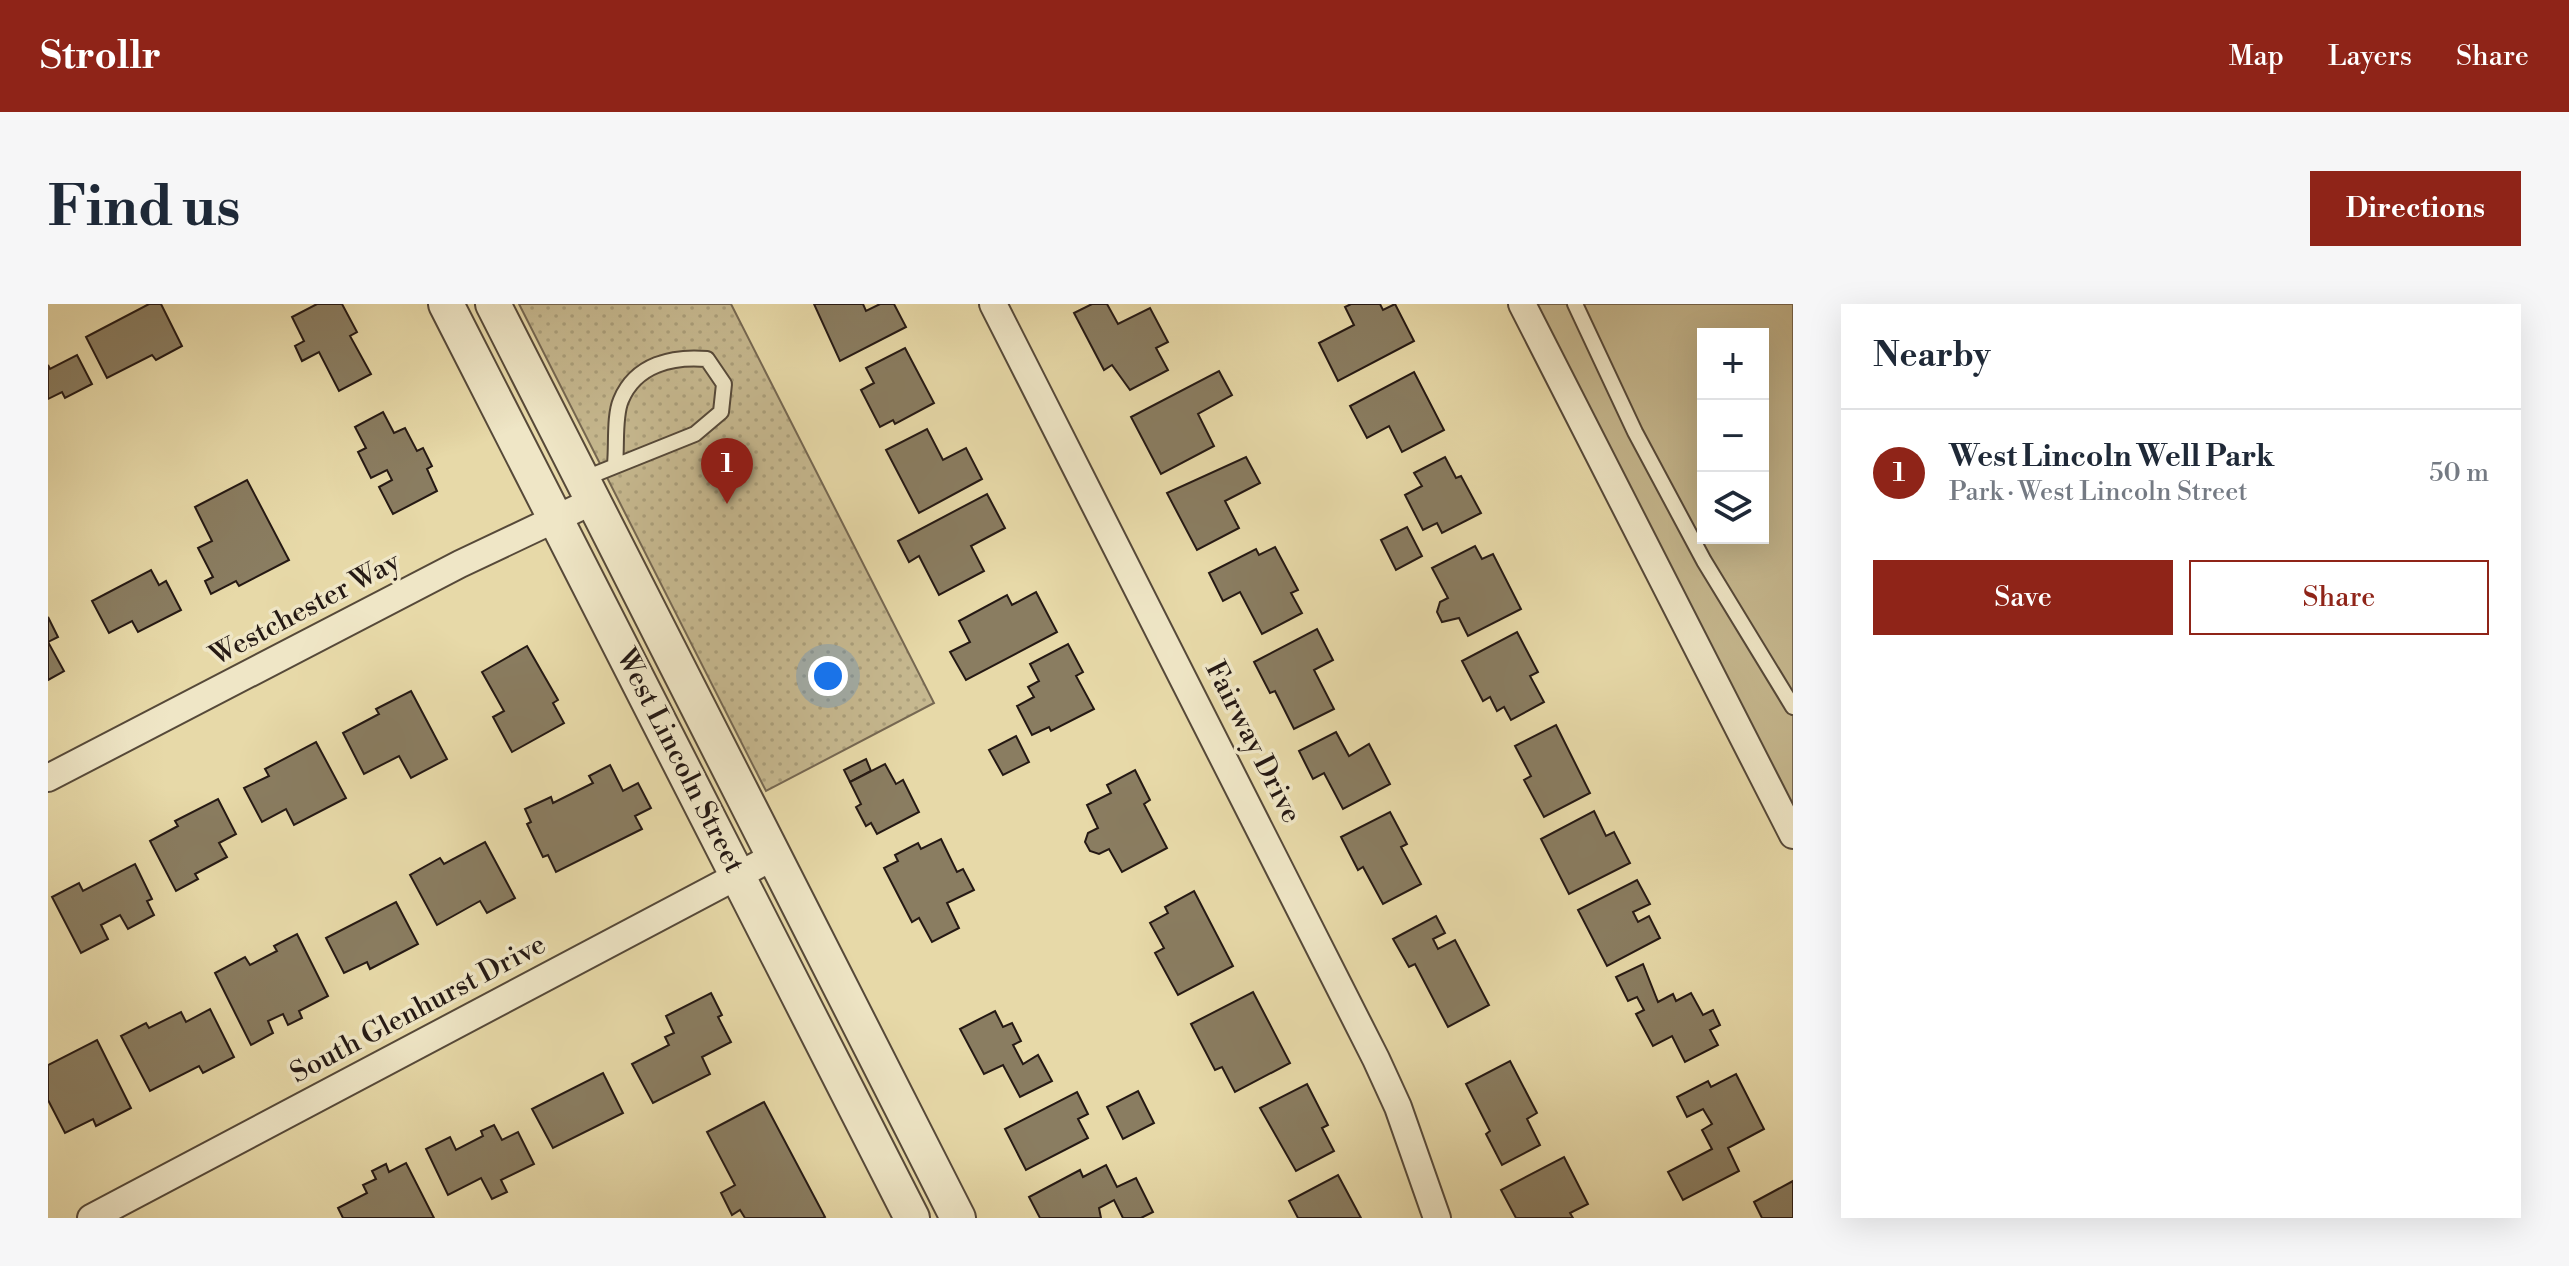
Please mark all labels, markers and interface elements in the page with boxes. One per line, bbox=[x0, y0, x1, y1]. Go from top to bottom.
text: Strollr bbox=[40, 33, 161, 80]
text: Map bbox=[2229, 39, 2284, 74]
text: Layers bbox=[2328, 39, 2412, 74]
text: Share bbox=[2456, 39, 2529, 74]
button: Directions bbox=[2310, 171, 2521, 246]
text: Find us bbox=[48, 173, 241, 243]
map controls bbox=[1697, 328, 1769, 544]
button: + bbox=[1697, 328, 1769, 400]
text: Nearby bbox=[1873, 335, 1991, 377]
button: − bbox=[1697, 400, 1769, 472]
pin: 1 bbox=[701, 438, 753, 504]
text: West Lincoln Well Park bbox=[1949, 438, 2274, 476]
text: 1 bbox=[1893, 457, 1905, 489]
text: 50 m bbox=[2429, 457, 2489, 489]
button: layers bbox=[1697, 472, 1769, 544]
text: Park · West Lincoln Street bbox=[1949, 476, 2248, 508]
street label: Westchester Way bbox=[203, 544, 406, 674]
button: Save bbox=[1873, 560, 2173, 635]
button: Share bbox=[2189, 560, 2489, 635]
street label: West Lincoln Street bbox=[608, 642, 752, 879]
street label: Fairway Drive bbox=[1197, 655, 1309, 829]
your location bbox=[808, 656, 848, 696]
street label: South Glenhurst Drive bbox=[284, 927, 552, 1091]

